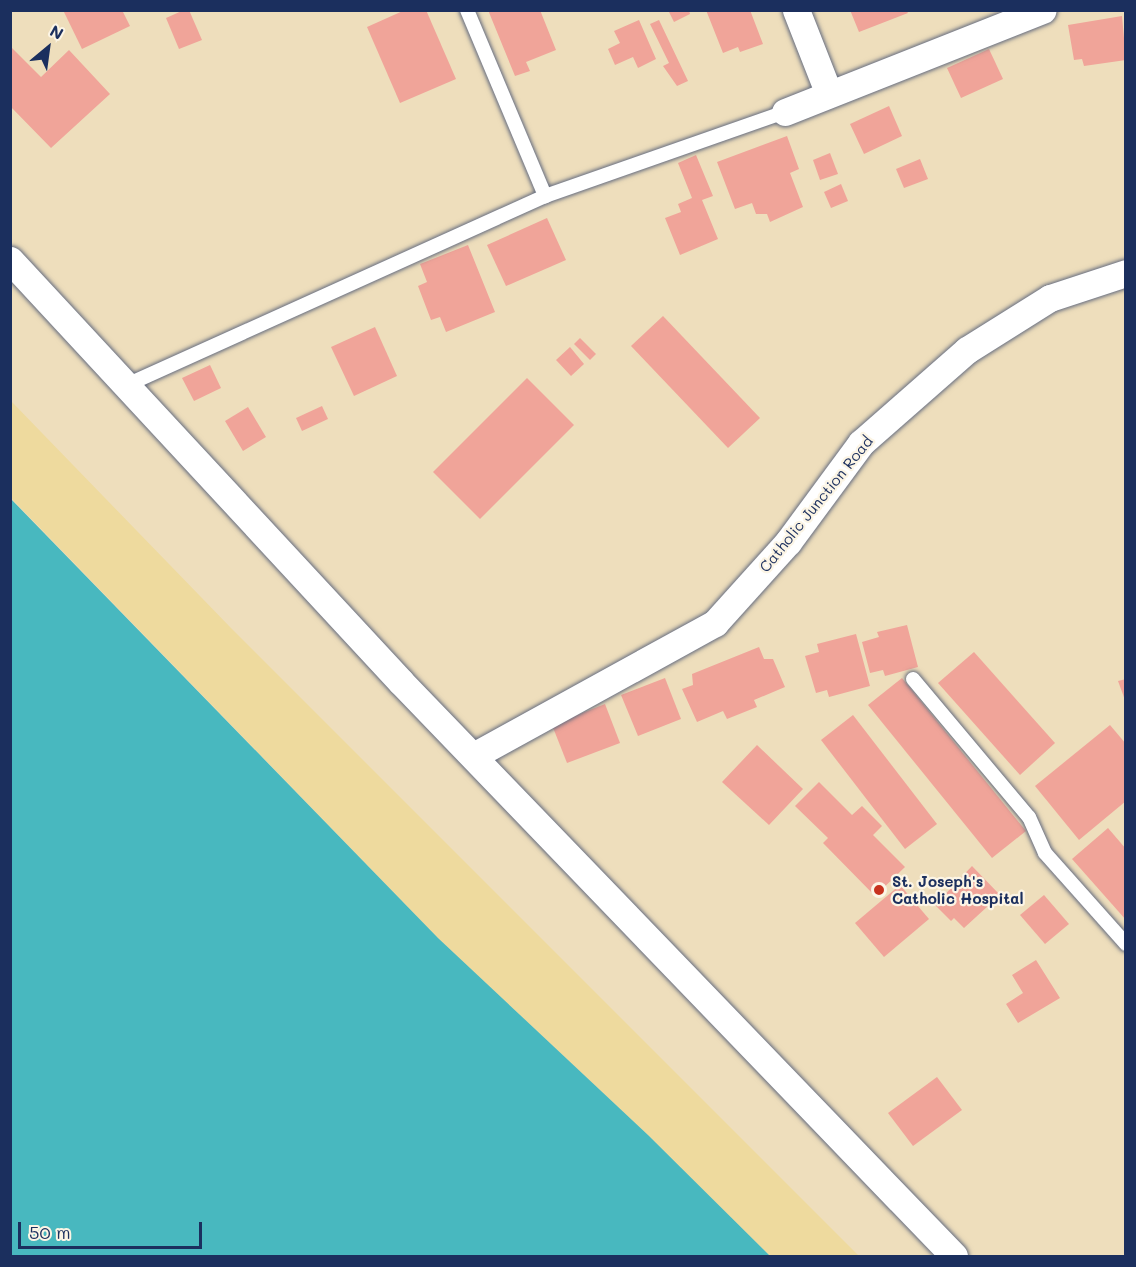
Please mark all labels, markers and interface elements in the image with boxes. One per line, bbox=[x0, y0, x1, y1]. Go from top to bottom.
north arrow bbox=[18, 18, 78, 78]
text: N bbox=[47, 20, 67, 44]
street label: Catholic Junction Road bbox=[755, 432, 877, 576]
place label: St. Joseph's Catholic Hospital bbox=[892, 872, 1023, 907]
marker: St. Joseph's Catholic Hospital bbox=[870, 881, 888, 899]
scale bar bbox=[21, 1210, 206, 1248]
text: 50 m bbox=[29, 1220, 71, 1244]

